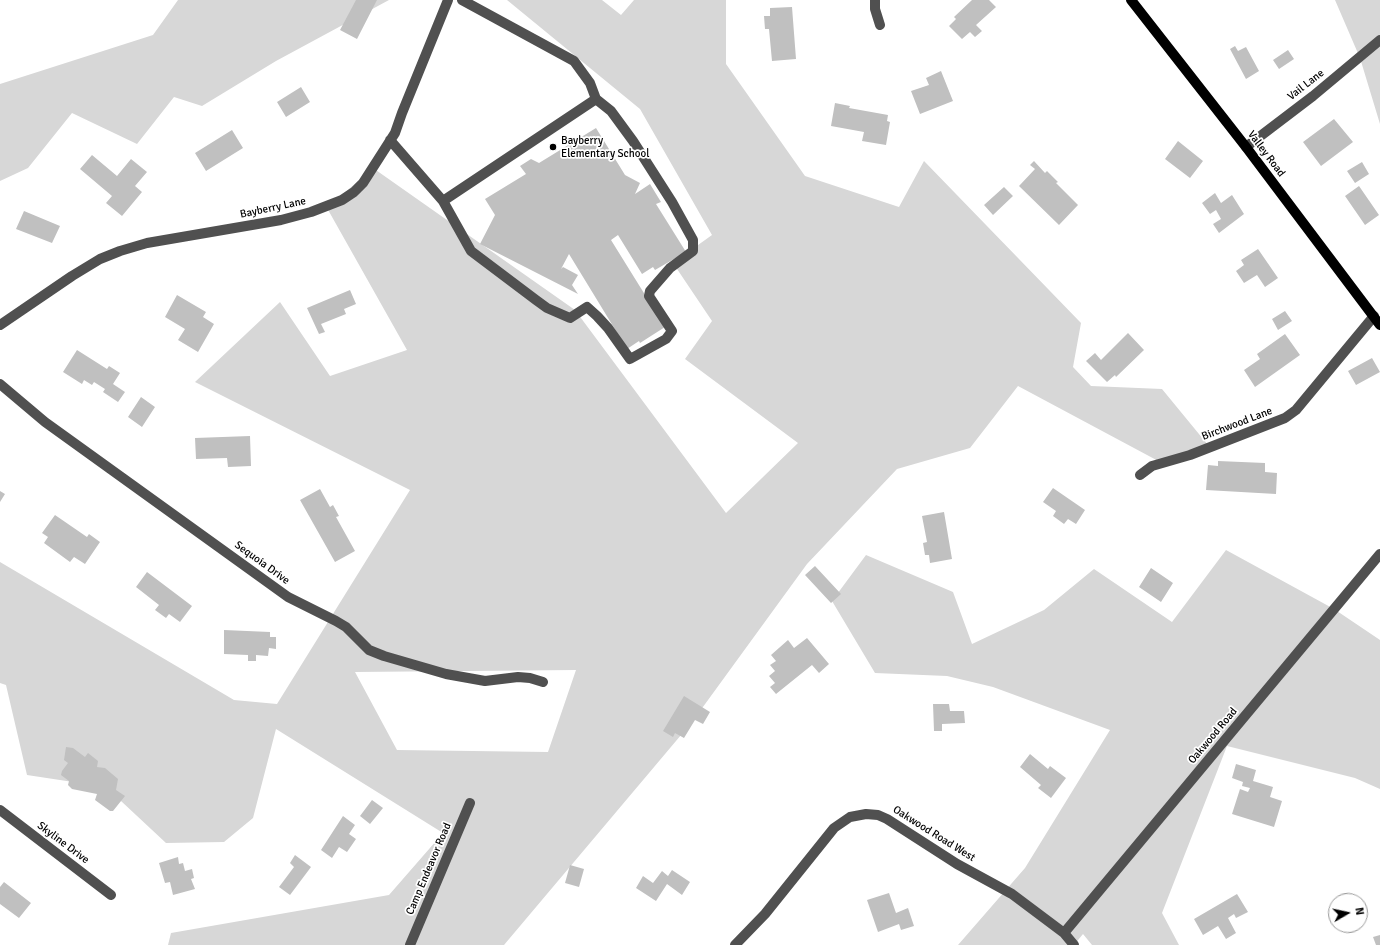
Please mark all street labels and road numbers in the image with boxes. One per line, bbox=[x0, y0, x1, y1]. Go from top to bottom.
street label: Vail Lane bbox=[1285, 67, 1327, 103]
street label: Valley Road bbox=[1244, 128, 1288, 180]
street label: Bayberry Lane bbox=[239, 195, 307, 221]
street label: Birchwood Lane bbox=[1200, 404, 1274, 444]
street label: Sequoia Drive bbox=[232, 539, 292, 587]
street label: Oakwood Road bbox=[1186, 705, 1240, 767]
street label: Oakwood Road West bbox=[890, 803, 978, 865]
street label: Skyline Drive bbox=[34, 819, 92, 867]
street label: Camp Endeavor Road bbox=[404, 821, 454, 917]

